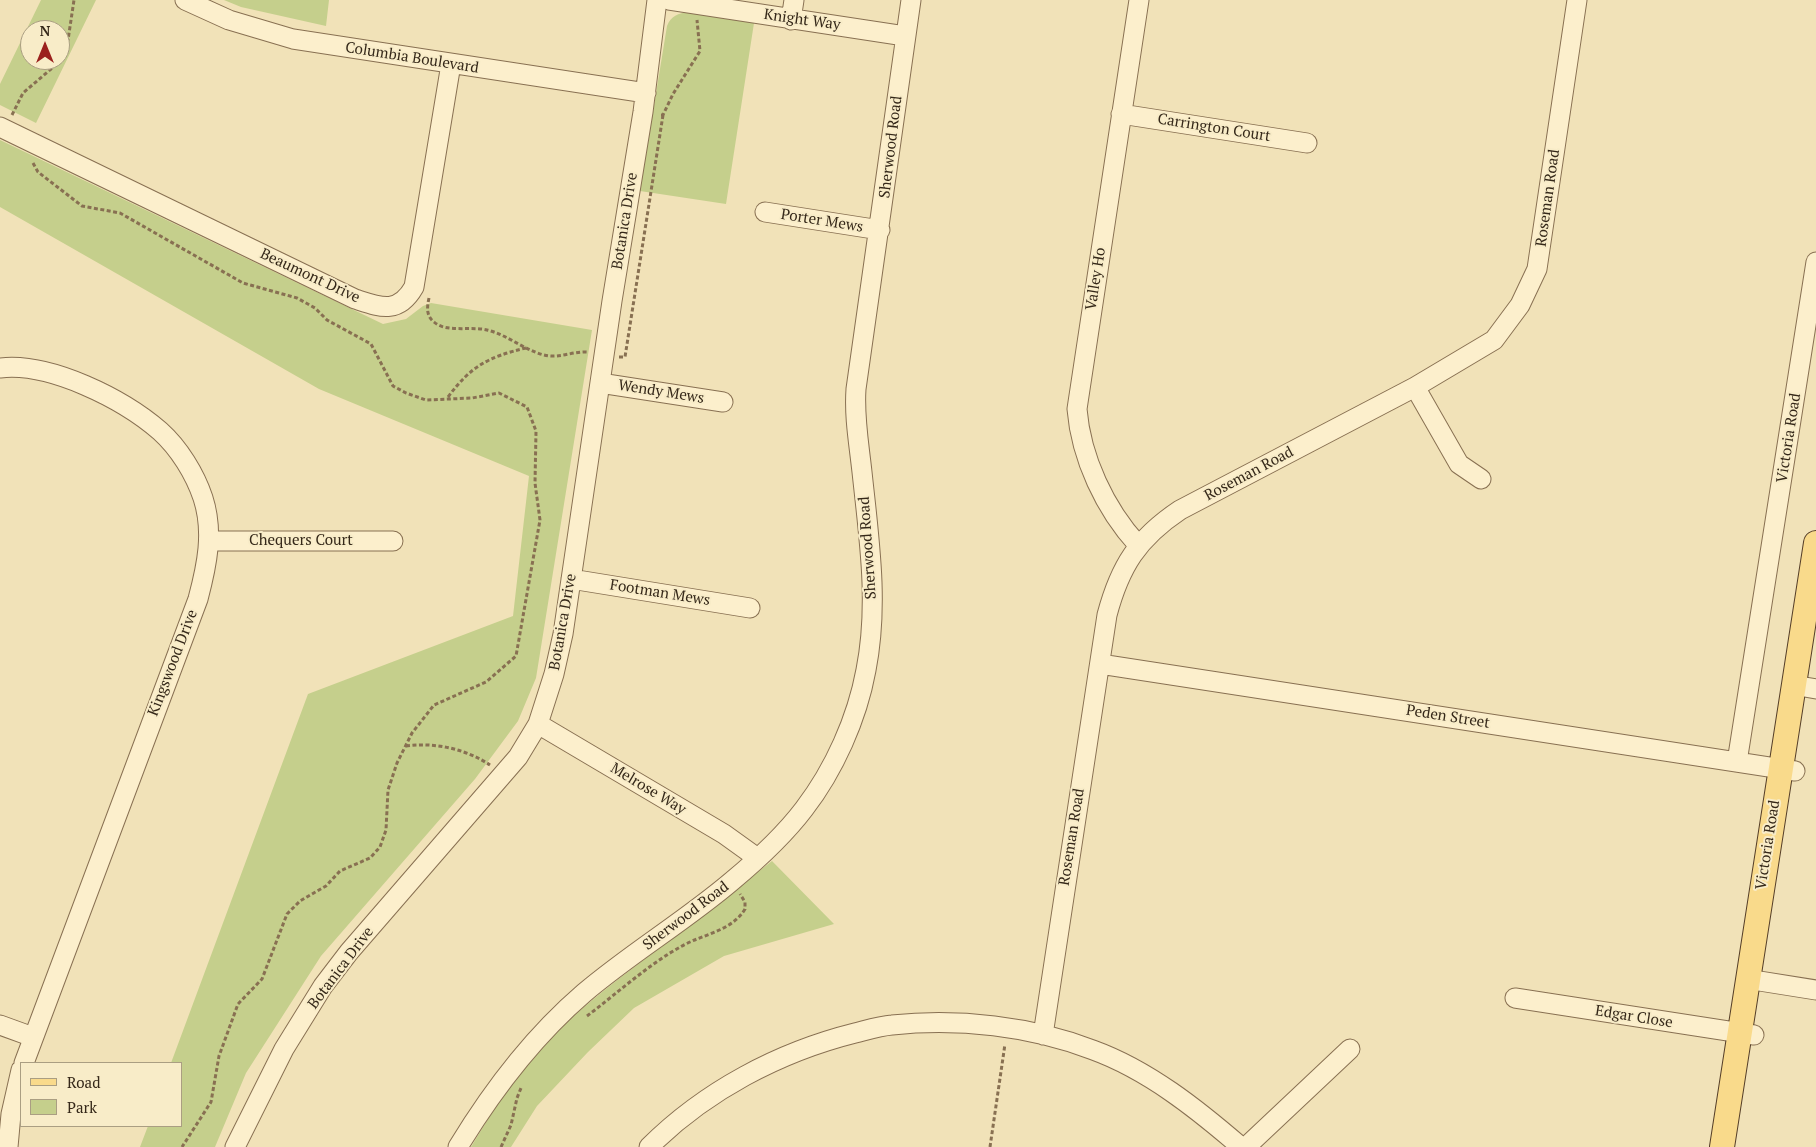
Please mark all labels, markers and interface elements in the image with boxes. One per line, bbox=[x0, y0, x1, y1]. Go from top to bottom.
street label: Knight Way bbox=[763, 6, 841, 34]
north arrow bbox=[20, 20, 70, 70]
text: N bbox=[40, 21, 50, 40]
street label: Columbia Boulevard bbox=[344, 39, 480, 77]
street label: Sherwood Road bbox=[876, 95, 906, 199]
street label: Carrington Court bbox=[1156, 110, 1272, 146]
street label: Roseman Road bbox=[1532, 148, 1564, 248]
street label: Botanica Drive bbox=[608, 171, 642, 271]
street label: Porter Mews bbox=[780, 206, 864, 236]
street label: Beaumont Drive bbox=[257, 245, 363, 307]
street label: Valley Ho bbox=[1082, 246, 1110, 312]
street label: Wendy Mews bbox=[617, 376, 705, 408]
street label: Victoria Road bbox=[1773, 392, 1805, 484]
street label: Roseman Road bbox=[1201, 443, 1297, 505]
street label: Sherwood Road bbox=[855, 496, 881, 600]
street label: Chequers Court bbox=[249, 532, 353, 550]
street label: Botanica Drive bbox=[546, 572, 580, 672]
street label: Footman Mews bbox=[609, 576, 711, 610]
street label: Kingswood Drive bbox=[144, 607, 202, 719]
street label: Peden Street bbox=[1405, 702, 1491, 732]
street label: Melrose Way bbox=[607, 759, 689, 819]
street label: Roseman Road bbox=[1055, 787, 1089, 887]
street label: Victoria Road bbox=[1752, 799, 1784, 891]
street label: Sherwood Road bbox=[639, 878, 733, 954]
street label: Botanica Drive bbox=[304, 923, 378, 1013]
street label: Edgar Close bbox=[1594, 1002, 1674, 1032]
legend bbox=[20, 1062, 182, 1127]
text: Road bbox=[67, 1072, 100, 1092]
text: Park bbox=[67, 1097, 97, 1117]

